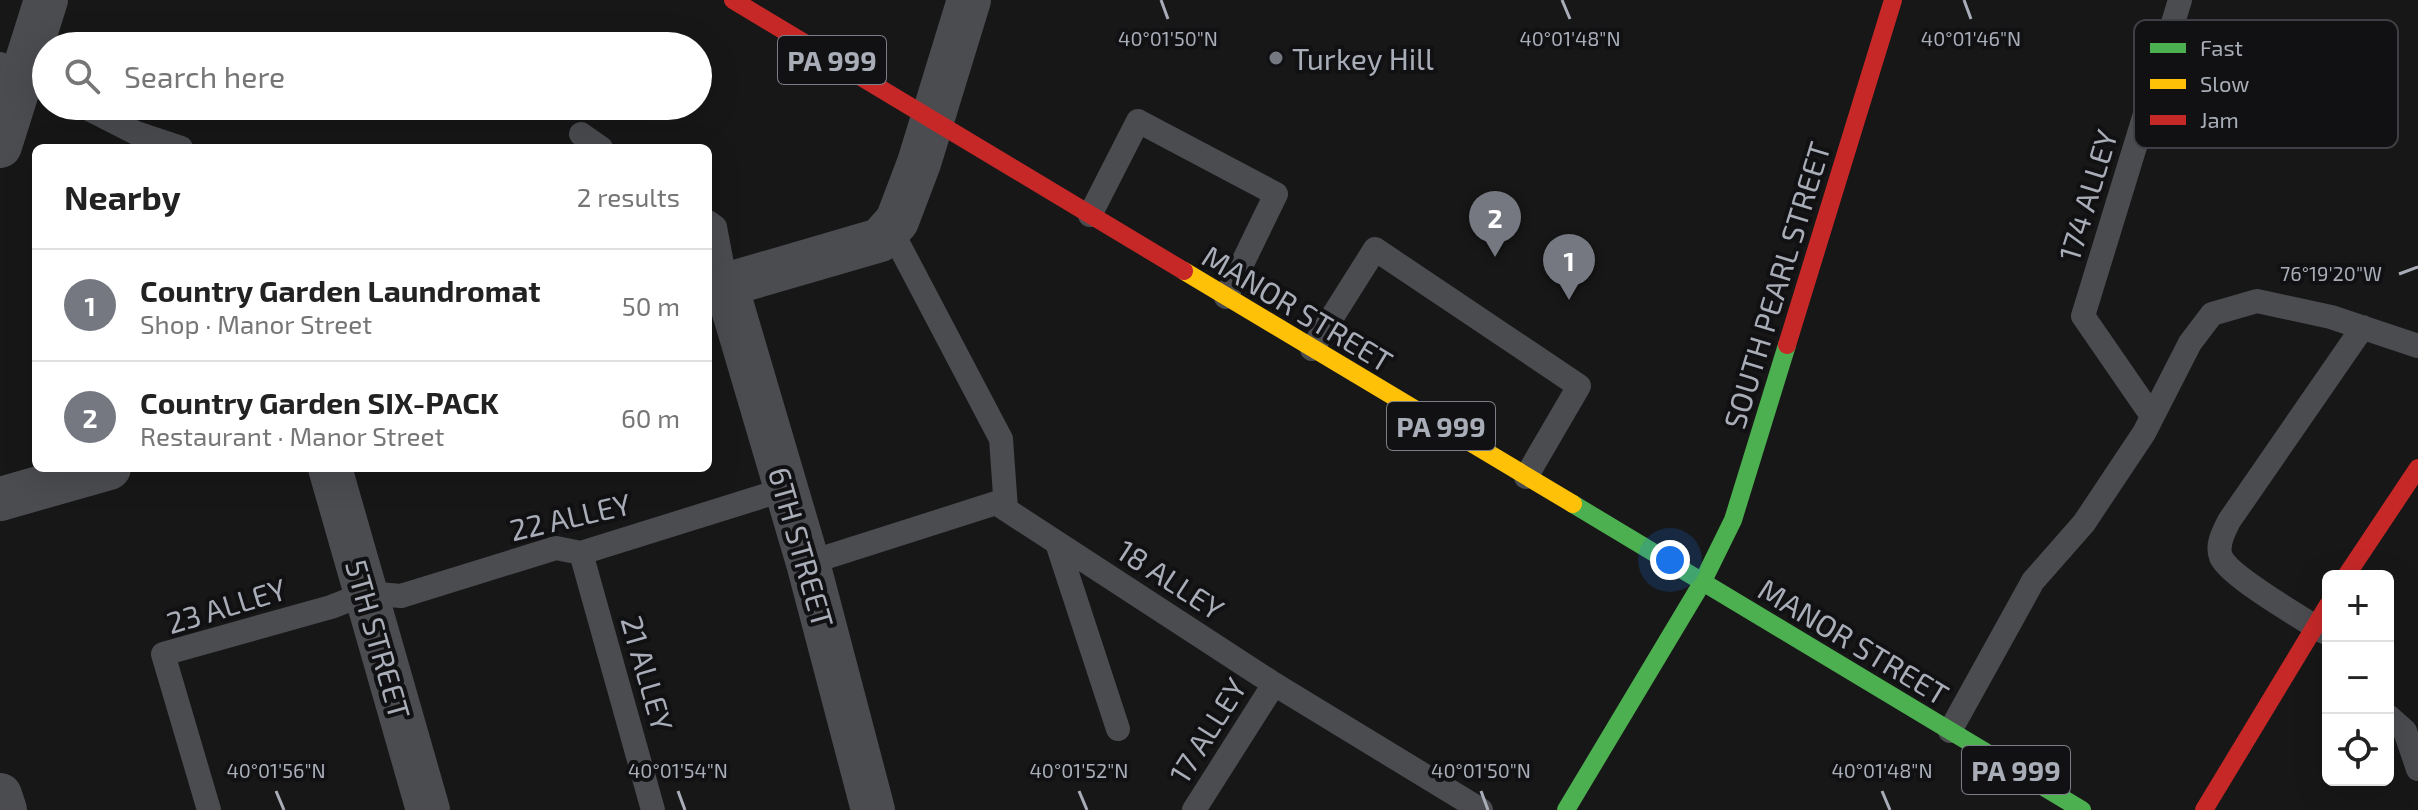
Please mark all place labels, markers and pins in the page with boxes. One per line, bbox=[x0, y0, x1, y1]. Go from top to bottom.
place label: Turkey Hill bbox=[1292, 40, 1434, 76]
marker: Turkey Hill bbox=[1267, 49, 1285, 67]
pin: 2 bbox=[1469, 191, 1521, 257]
pin: 1 bbox=[1543, 234, 1595, 300]

